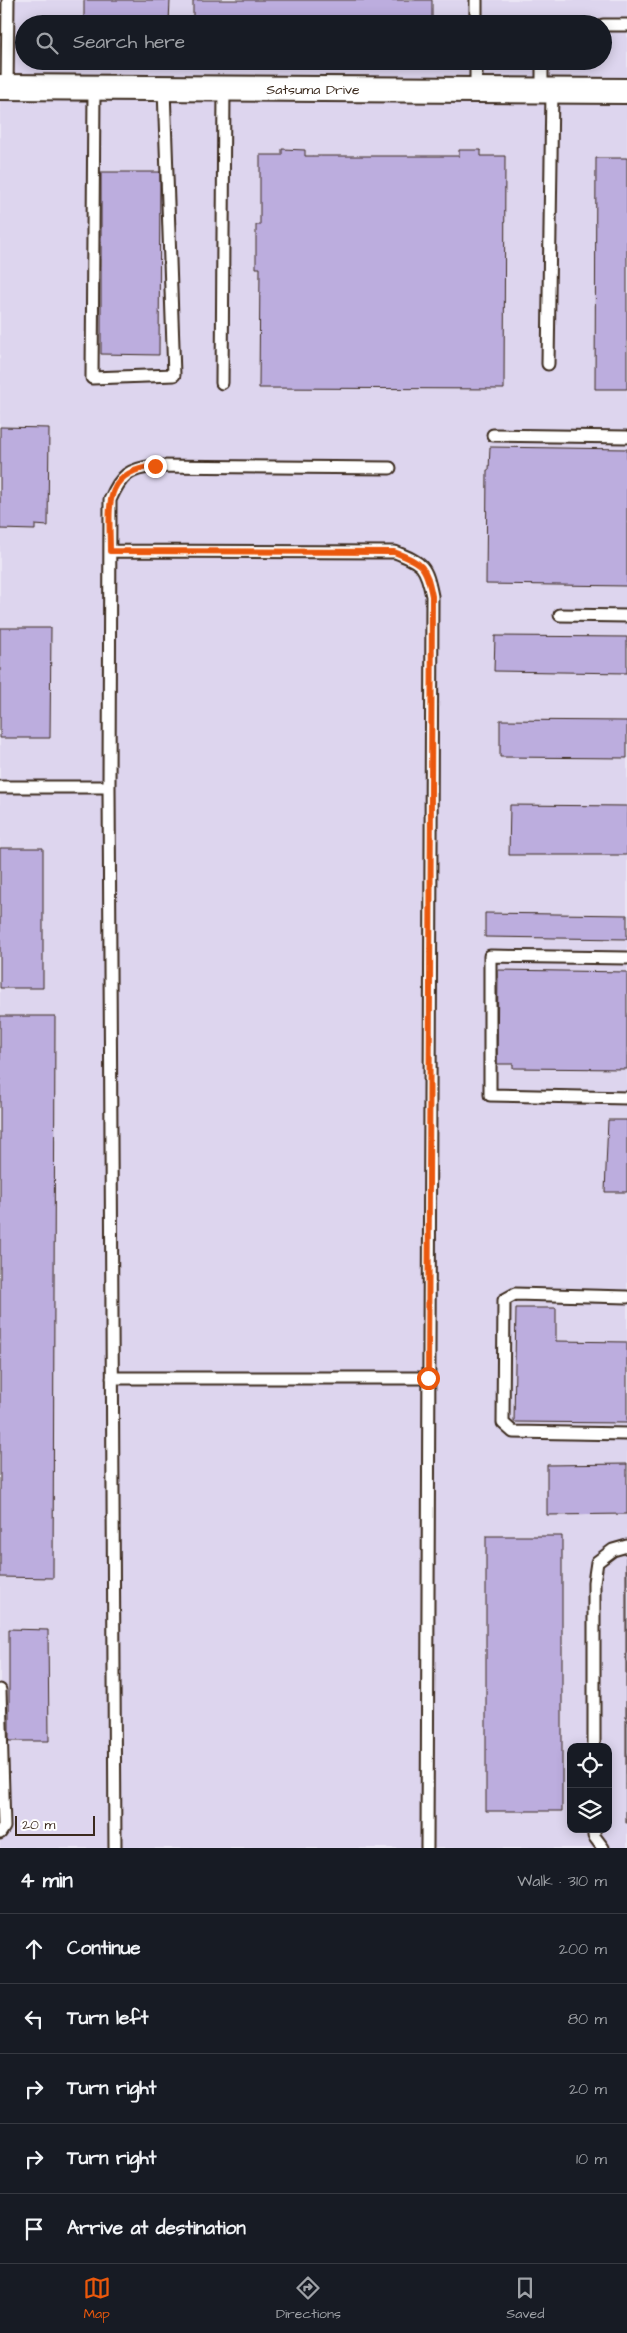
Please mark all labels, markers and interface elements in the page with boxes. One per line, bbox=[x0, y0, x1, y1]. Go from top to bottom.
search box bbox=[15, 15, 612, 70]
icon: search bbox=[33, 29, 61, 57]
text: Search here bbox=[73, 29, 185, 56]
street label: Satsuma Drive bbox=[266, 80, 360, 100]
route end bbox=[144, 455, 167, 478]
route start bbox=[417, 1367, 440, 1390]
map controls bbox=[567, 1743, 612, 1833]
button: locate bbox=[567, 1743, 612, 1788]
button: layers bbox=[567, 1788, 612, 1833]
scale bar bbox=[15, 1813, 95, 1836]
text: 20 m bbox=[22, 1815, 55, 1835]
text: 4 min bbox=[20, 1866, 73, 1895]
text: Walk · 310 m bbox=[517, 1870, 607, 1892]
icon: ahead bbox=[20, 1935, 48, 1963]
text: Continue bbox=[67, 1935, 141, 1962]
text: 200 m bbox=[559, 1938, 607, 1960]
icon: left bbox=[20, 2005, 48, 2033]
text: Turn left bbox=[67, 2005, 148, 2032]
text: 80 m bbox=[568, 2008, 607, 2030]
icon: right bbox=[20, 2075, 48, 2103]
text: Turn right bbox=[67, 2075, 156, 2102]
text: 20 m bbox=[569, 2078, 607, 2100]
icon: right bbox=[20, 2145, 48, 2173]
text: Turn right bbox=[67, 2145, 156, 2172]
text: 10 m bbox=[576, 2148, 607, 2170]
icon: arrive bbox=[20, 2215, 48, 2243]
text: Arrive at destination bbox=[67, 2215, 246, 2242]
tab: Map bbox=[83, 2274, 111, 2324]
tab: Directions bbox=[276, 2274, 341, 2324]
tab: Saved bbox=[506, 2274, 544, 2324]

